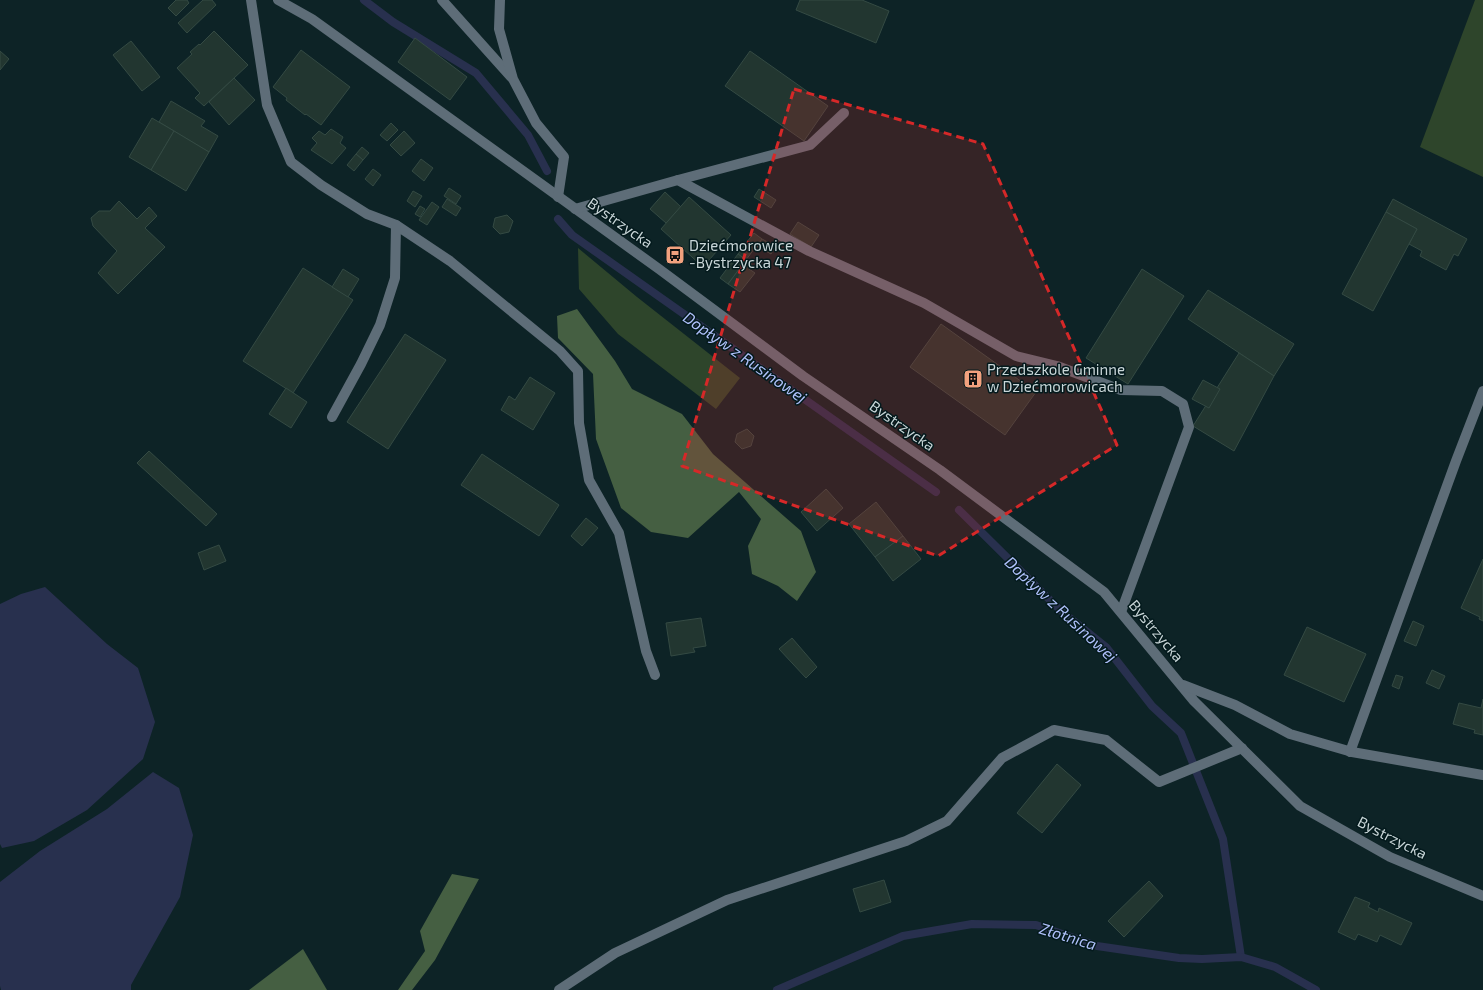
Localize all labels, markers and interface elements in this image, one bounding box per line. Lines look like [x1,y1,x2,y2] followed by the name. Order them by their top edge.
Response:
[585,193,657,251] street label: Bystrzycka
[689,236,793,271] place label: Dziećmorowice -Bystrzycka 47
[664,244,686,266] bus stop icon: Dziećmorowice -Bystrzycka 47
[679,307,811,407] water label: Dopływ z Rusinowej
[987,360,1125,395] place label: Przedszkole Gminne w Dziećmorowicach
[962,368,984,390] building icon: Przedszkole Gminne w Dziećmorowicach
[867,396,939,454] street label: Bystrzycka
[1001,552,1121,666] water label: Dopływ z Rusinowej
[1126,596,1188,665] street label: Bystrzycka
[1355,812,1430,862] street label: Bystrzycka
[1037,918,1099,953] water label: Złotnica

